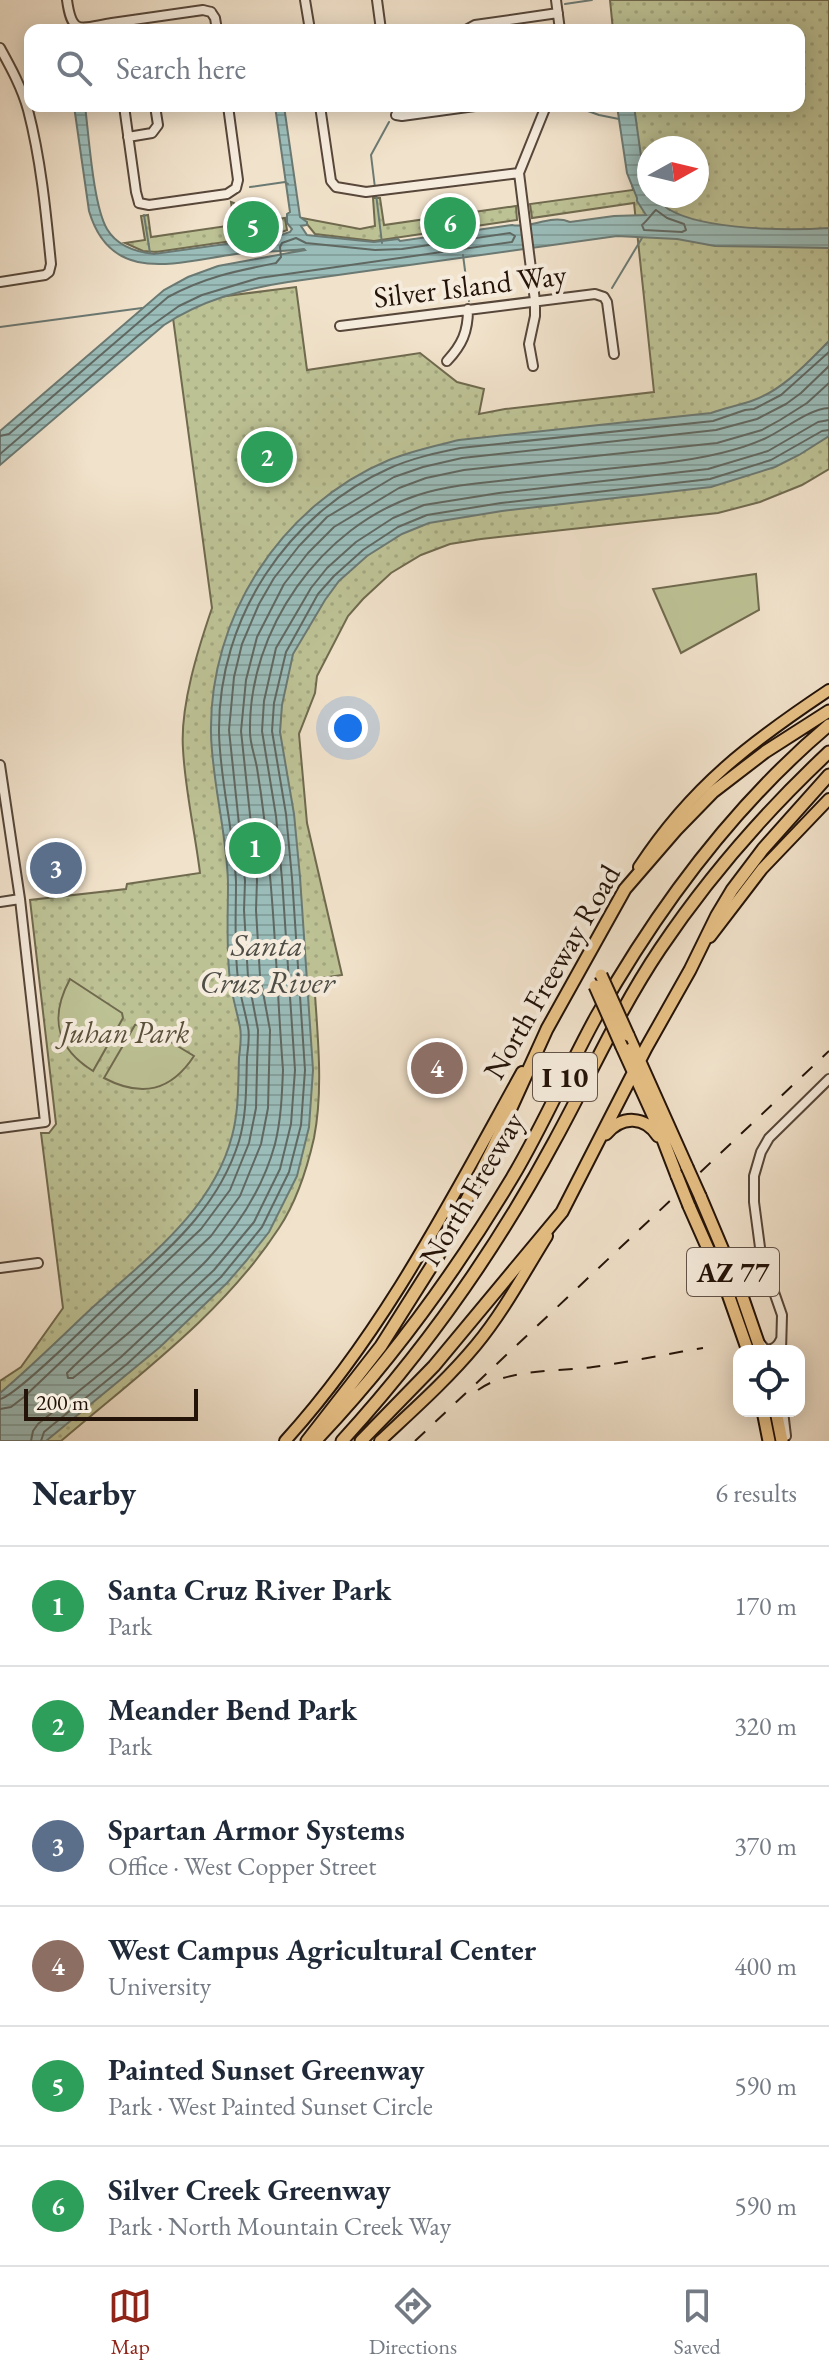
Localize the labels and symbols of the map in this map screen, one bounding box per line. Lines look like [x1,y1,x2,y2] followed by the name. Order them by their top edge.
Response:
[637,136,709,208] north arrow
[424,193,476,253] pin: 6
[227,197,279,257] pin: 5
[371,254,569,317] street label: Silver Island Way
[241,427,293,487] pin: 2
[328,708,368,748] your location
[229,818,281,878] pin: 1
[30,838,82,898] pin: 3
[474,857,629,1086] street label: North Freeway Road
[199,924,336,1003] water label: Santa Cruz River
[55,1013,190,1052] park label: Juhan Park
[411,1038,463,1098] pin: 4
[533,1053,597,1101] road number: I 10
[410,1104,533,1273] street label: North Freeway
[687,1248,779,1296] road number: AZ 77
[24,1385,198,1421] scale bar

